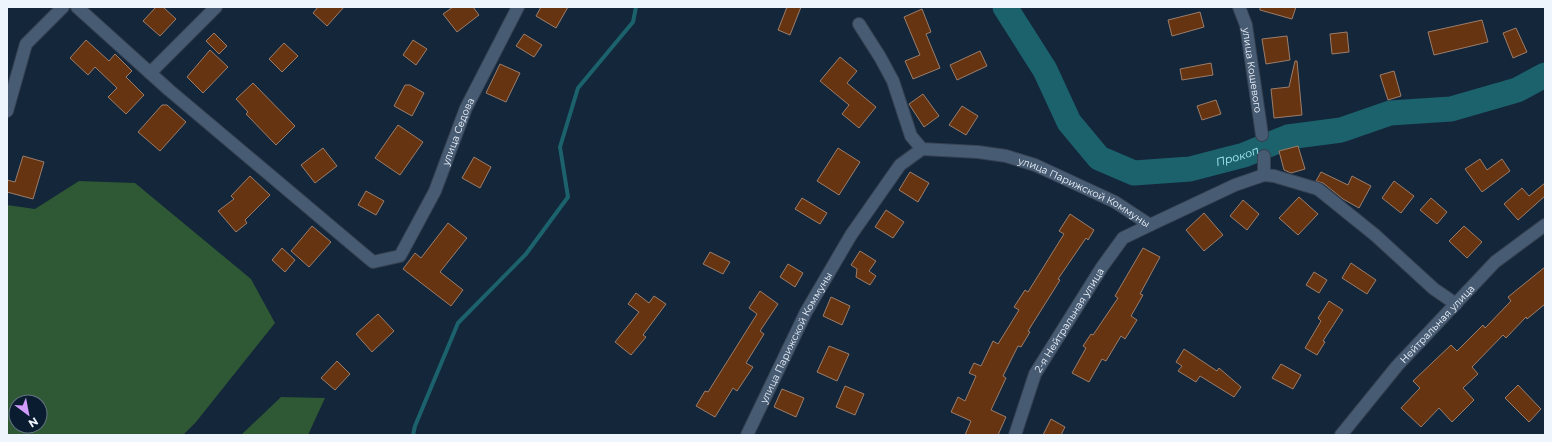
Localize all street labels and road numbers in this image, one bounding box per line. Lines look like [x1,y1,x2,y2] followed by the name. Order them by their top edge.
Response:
[1239,26,1265,114] street label: улица Кошевого
[439,95,477,168] street label: улица Седова
[1016,154,1152,230] street label: улица Парижской Коммуны
[1032,265,1107,375] street label: 2-я Нейтральная улица
[757,270,835,407] street label: улица Парижской Коммуны
[1397,282,1477,366] street label: Нейтральная улица

